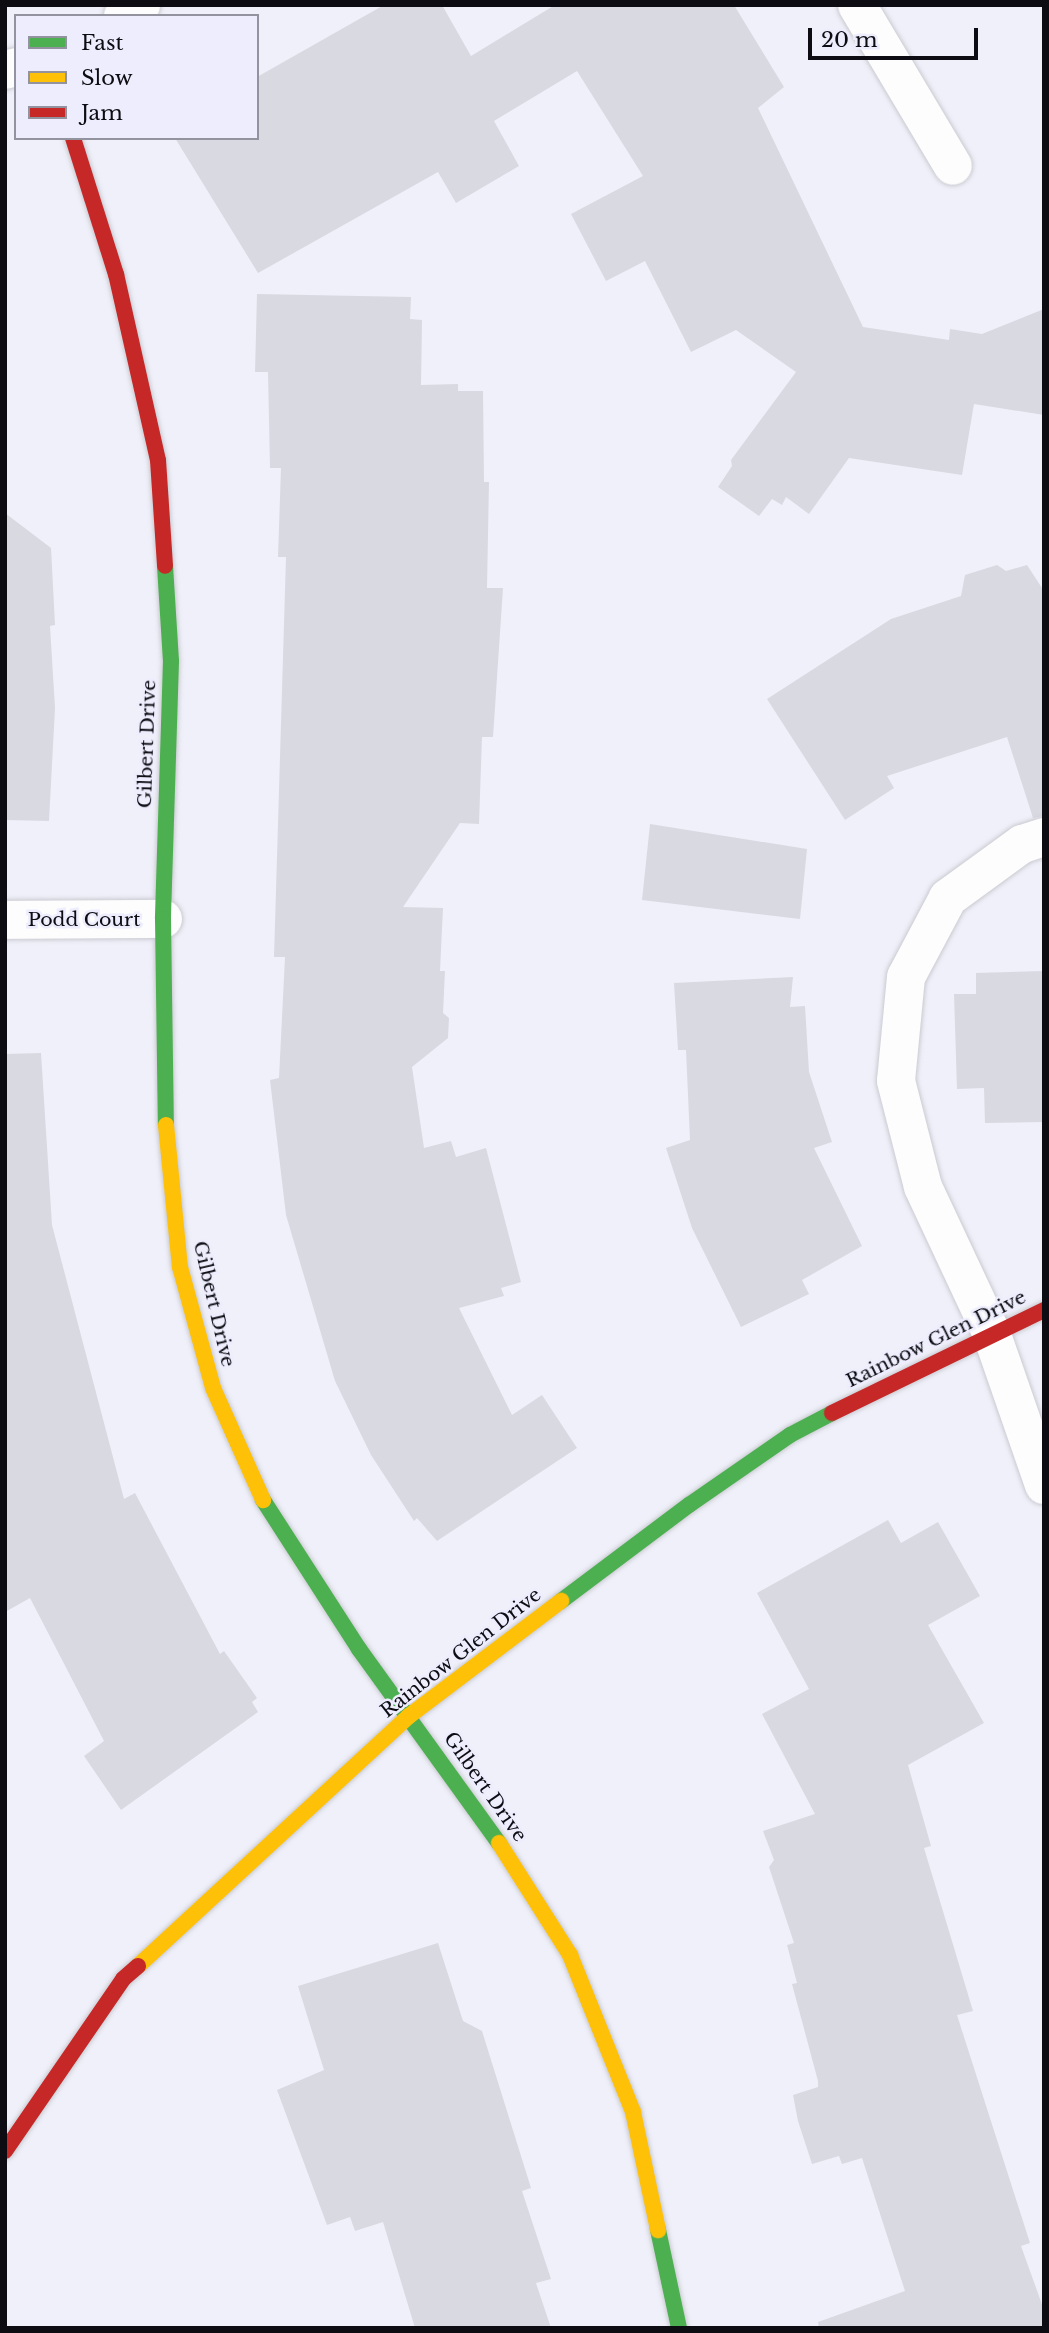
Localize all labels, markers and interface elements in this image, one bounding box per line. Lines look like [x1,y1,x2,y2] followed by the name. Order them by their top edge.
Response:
[14,14,259,140] legend
[811,14,981,58] scale bar
[821,27,878,53] text: 20 m
[81,30,123,56] text: Fast
[81,65,133,91] text: Slow
[81,100,123,126] text: Jam
[133,679,161,809] street label: Gilbert Drive
[28,909,140,931] street label: Podd Court
[188,1239,240,1369] street label: Gilbert Drive
[842,1285,1030,1393] street label: Rainbow Glen Drive
[376,1583,546,1723] street label: Rainbow Glen Drive
[439,1728,531,1846] street label: Gilbert Drive

